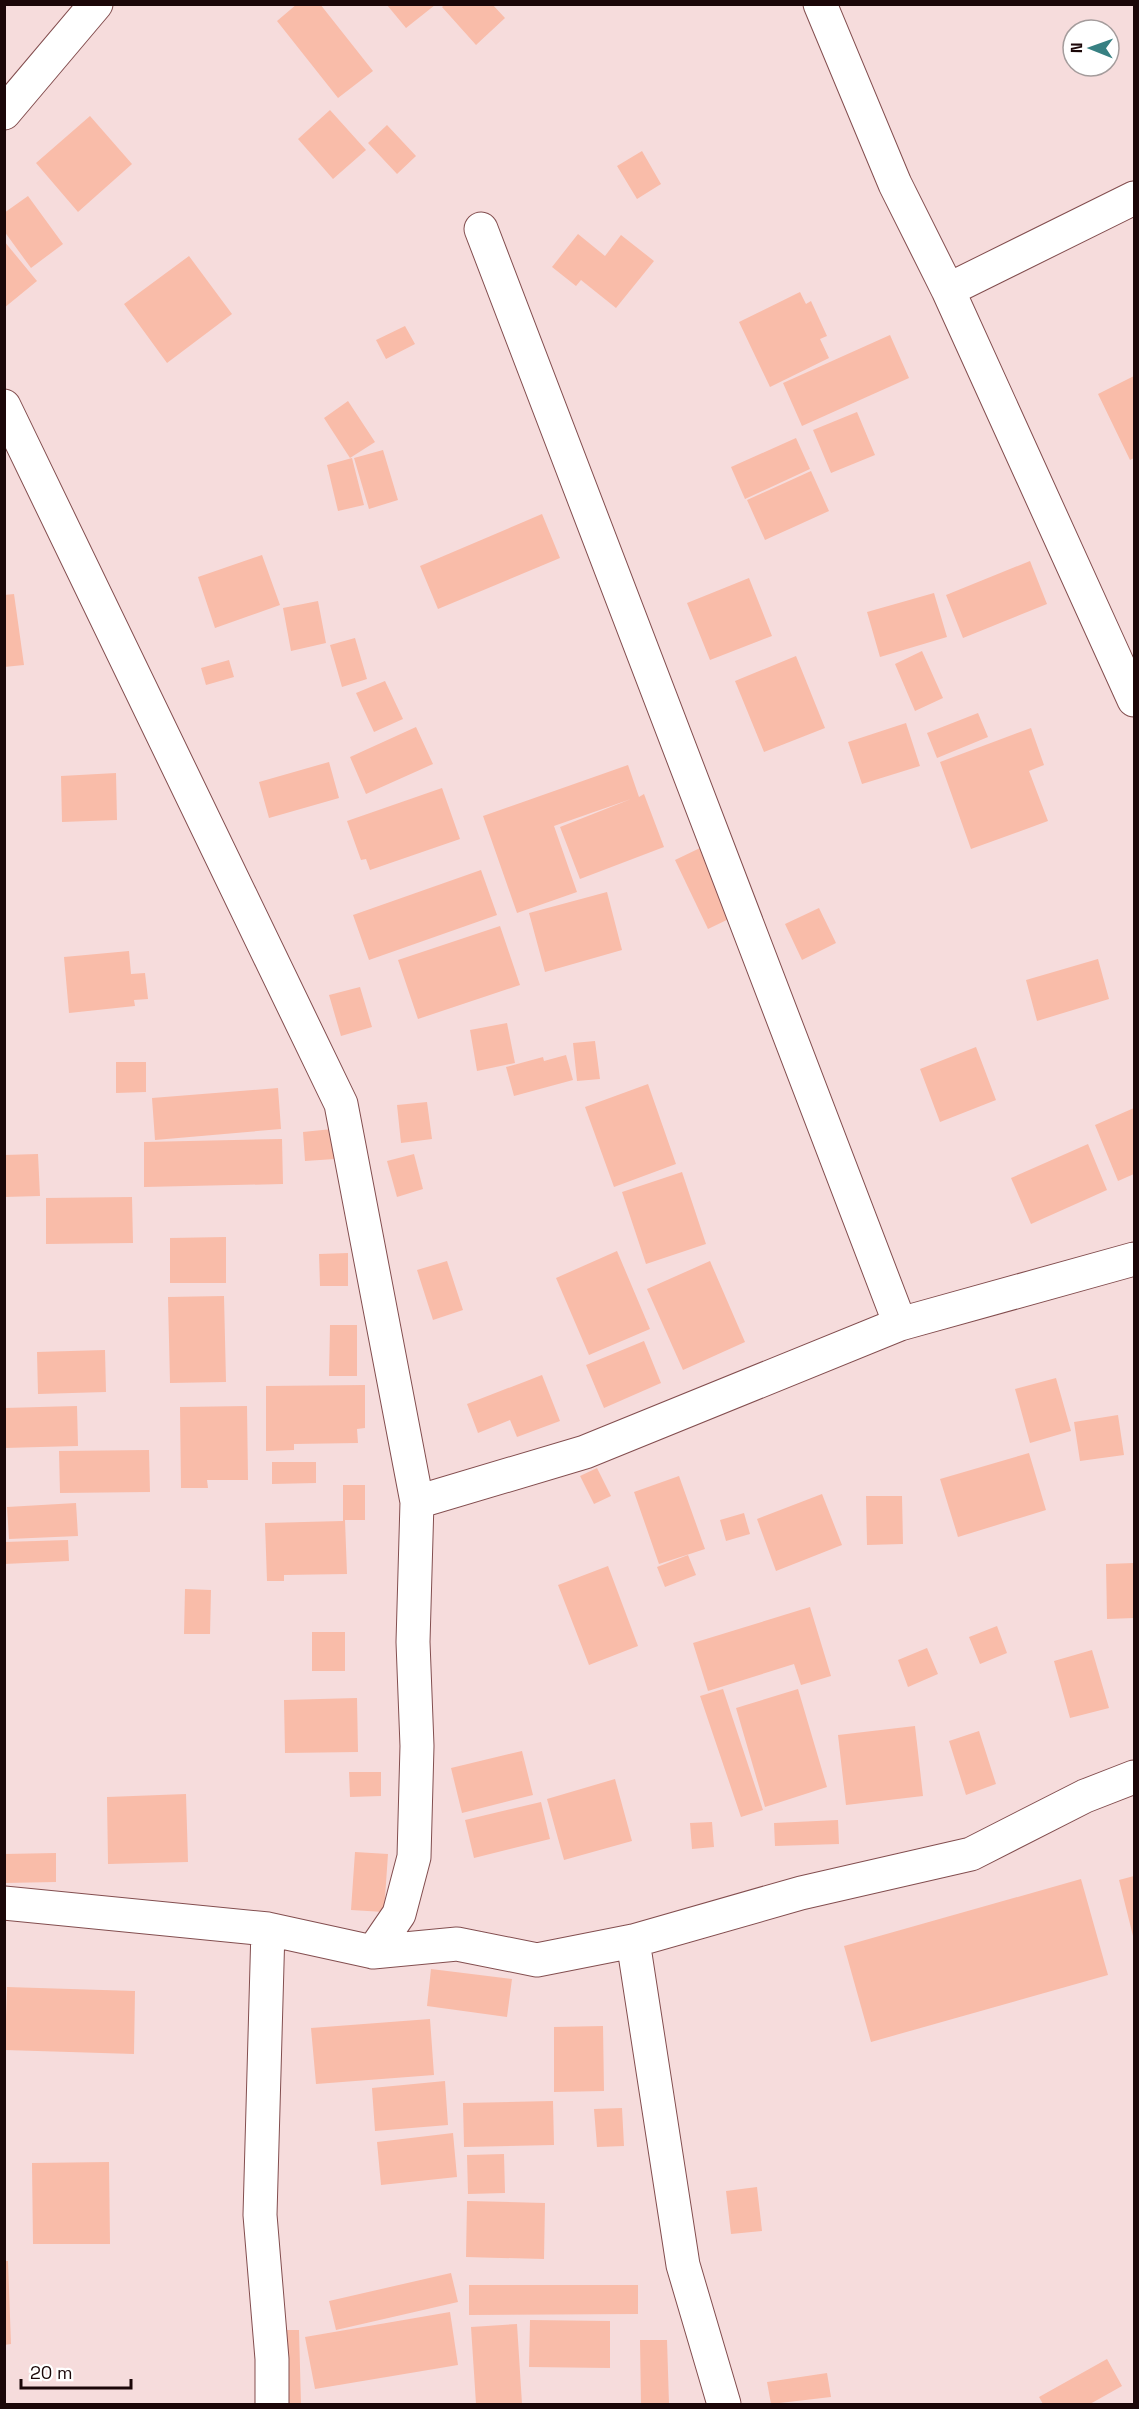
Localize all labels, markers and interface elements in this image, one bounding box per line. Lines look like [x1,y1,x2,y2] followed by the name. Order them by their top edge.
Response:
[1061,18,1121,78] north arrow
[1066,42,1087,53] text: N
[21,2352,130,2390] scale bar
[30,2361,73,2384] text: 20 m

